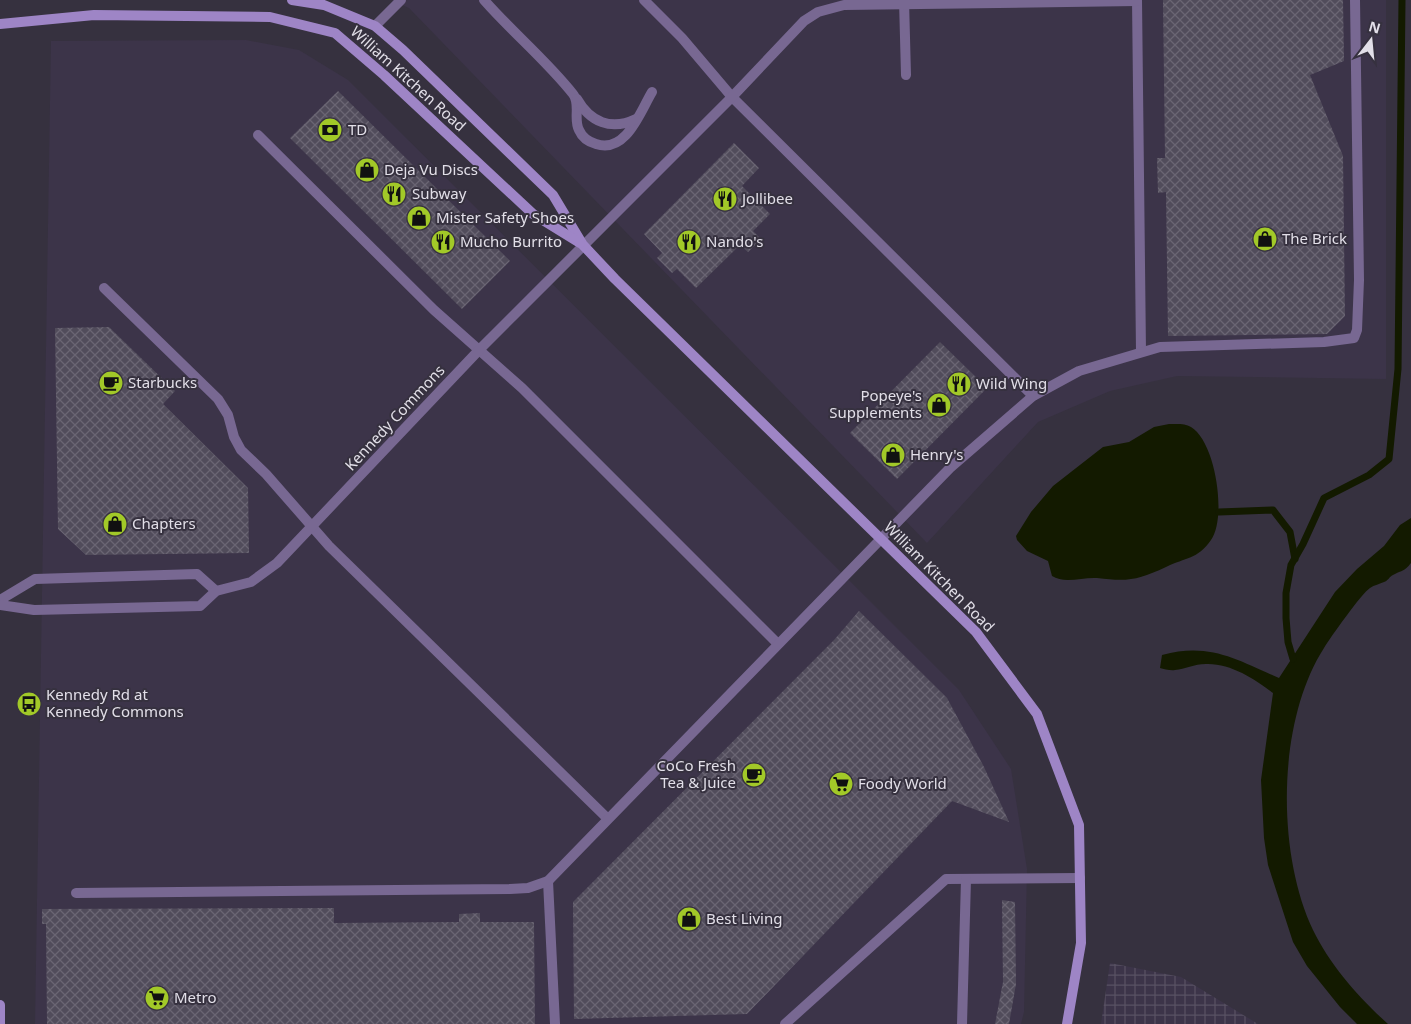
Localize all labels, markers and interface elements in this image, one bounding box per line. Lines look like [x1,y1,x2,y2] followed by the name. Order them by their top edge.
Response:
[1346,15,1396,65] north arrow
[1367,16,1383,38] text: N
[347,21,471,135] street label: William Kitchen Road
[317,117,343,143] bank icon: TD
[348,119,367,139] place label: TD
[354,157,380,183] shop icon: Deja Vu Discs
[384,159,478,179] place label: Deja Vu Discs
[381,181,407,207] restaurant icon: Subway
[412,183,467,203] place label: Subway
[712,186,738,212] restaurant icon: Jollibee
[740,188,793,208] place label: Jollibee
[406,205,432,231] shop icon: Mister Safety Shoes
[436,207,574,227] place label: Mister Safety Shoes
[1252,226,1278,252] shop icon: The Brick
[1282,228,1347,248] place label: The Brick
[430,229,456,255] restaurant icon: Mucho Burrito
[676,229,702,255] restaurant icon: Nando's
[460,231,562,251] place label: Mucho Burrito
[706,231,763,251] place label: Nando's
[340,360,449,474] street label: Kennedy Commons
[98,370,124,396] cafe icon: Starbucks
[946,371,972,397] restaurant icon: Wild Wing
[128,372,197,392] place label: Starbucks
[976,373,1047,393] place label: Wild Wing
[829,385,922,422] place label: Popeye's Supplements
[926,392,952,418] shop icon: Popeye's Supplements
[880,442,906,468] shop icon: Henry's
[910,444,963,464] place label: Henry's
[102,511,128,537] shop icon: Chapters
[132,513,196,533] place label: Chapters
[880,517,999,636] street label: William Kitchen Road
[46,684,184,721] place label: Kennedy Rd at Kennedy Commons
[16,691,42,717] bus stop icon: Kennedy Rd at Kennedy Commons
[656,755,736,792] place label: CoCo Fresh Tea & Juice
[741,762,767,788] cafe icon: CoCo Fresh Tea & Juice
[828,771,854,797] supermarket icon: Foody World
[858,773,947,793] place label: Foody World
[676,906,702,932] shop icon: Best Living
[706,908,782,928] place label: Best Living
[144,985,170,1011] supermarket icon: Metro
[174,987,216,1007] place label: Metro

